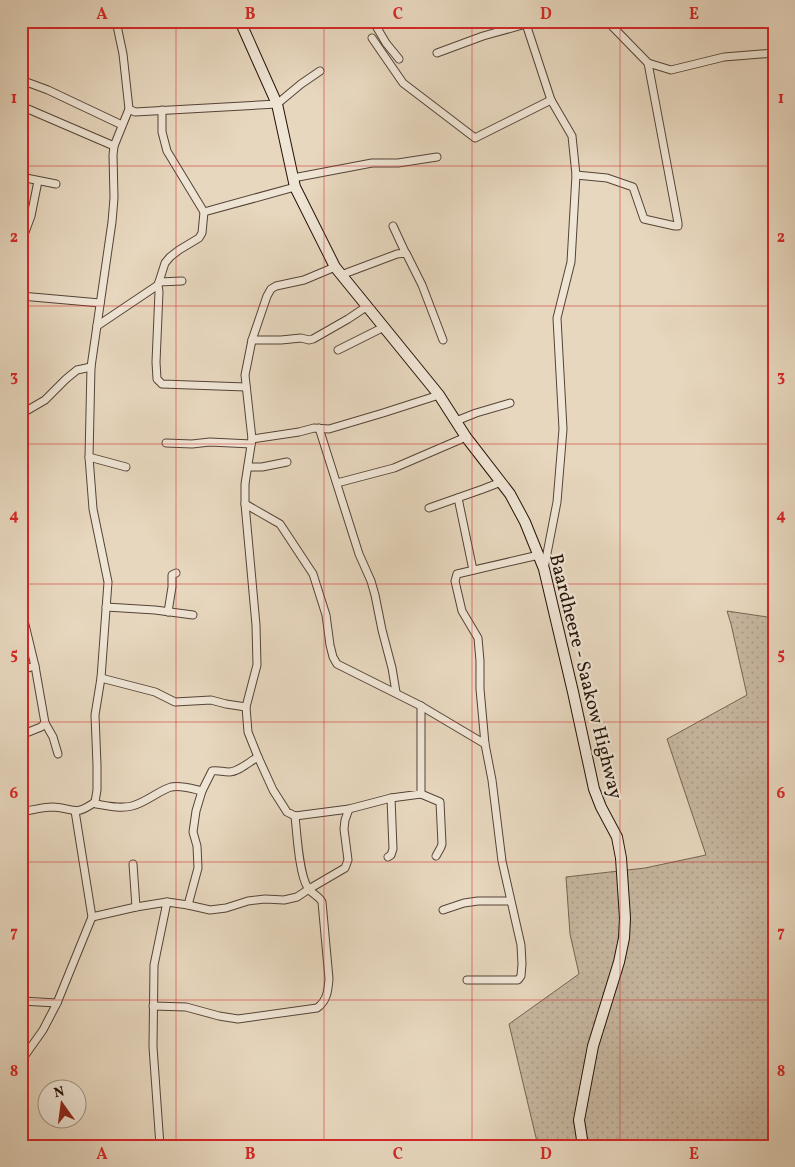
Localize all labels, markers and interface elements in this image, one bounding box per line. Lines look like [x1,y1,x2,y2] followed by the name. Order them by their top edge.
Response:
[96,4,108,26] text: A
[245,4,256,26] text: B
[393,4,403,26] text: C
[540,4,552,26] text: D
[689,4,699,26] text: E
[11,88,17,110] text: 1
[778,88,784,110] text: 1
[10,227,18,249] text: 2
[777,227,785,249] text: 2
[10,366,18,388] text: 3
[777,366,785,388] text: 3
[9,505,19,527] text: 4
[776,505,786,527] text: 4
[542,551,628,802] street label: Baardheere - Saakow Highway
[10,644,18,666] text: 5
[777,644,785,666] text: 5
[10,783,19,805] text: 6
[777,783,786,805] text: 6
[10,922,18,944] text: 7
[777,922,785,944] text: 7
[10,1061,18,1083] text: 8
[777,1061,785,1083] text: 8
[38,1080,88,1130] north arrow
[52,1082,66,1103] text: N
[96,1144,108,1166] text: A
[245,1144,256,1166] text: B
[393,1144,403,1166] text: C
[540,1144,552,1166] text: D
[689,1144,699,1166] text: E

